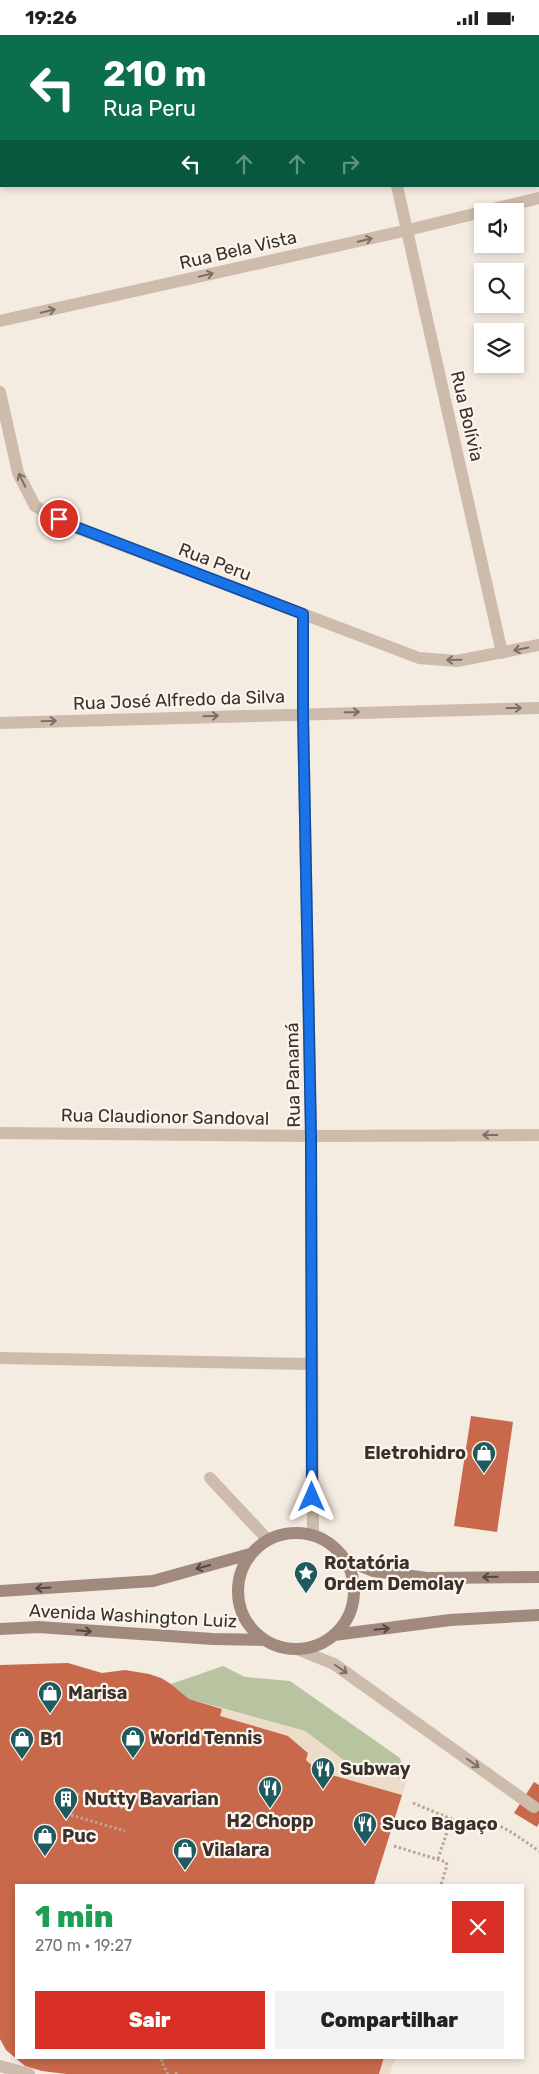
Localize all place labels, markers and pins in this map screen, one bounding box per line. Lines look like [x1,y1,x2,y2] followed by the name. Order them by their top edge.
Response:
[38,498,80,540] pin
[471,1440,497,1474] shop icon: Eletrohidro
[364,1442,466,1464] place label: Eletrohidro
[324,1552,465,1595] place label: Rotatória Ordem Demolay
[293,1560,319,1594] place icon: Rotatória Ordem Demolay
[37,1680,63,1714] shop icon: Marisa
[68,1682,127,1704] place label: Marisa
[120,1725,146,1759] shop icon: World Tennis
[9,1726,35,1760] shop icon: B1
[150,1727,262,1749] place label: World Tennis
[40,1728,62,1750] place label: B1
[310,1756,336,1790] restaurant icon: Subway
[340,1758,411,1780] place label: Subway
[257,1775,283,1809] restaurant icon: H2 Chopp
[53,1786,79,1820] building icon: Nutty Bavarian
[84,1788,219,1810] place label: Nutty Bavarian
[227,1810,314,1832] place label: H2 Chopp
[352,1811,378,1845] restaurant icon: Suco Bagaço
[382,1813,498,1835] place label: Suco Bagaço
[32,1823,58,1857] shop icon: Puc
[62,1825,97,1847] place label: Puc
[172,1837,198,1871] shop icon: Vilalara
[202,1839,270,1861] place label: Vilalara

